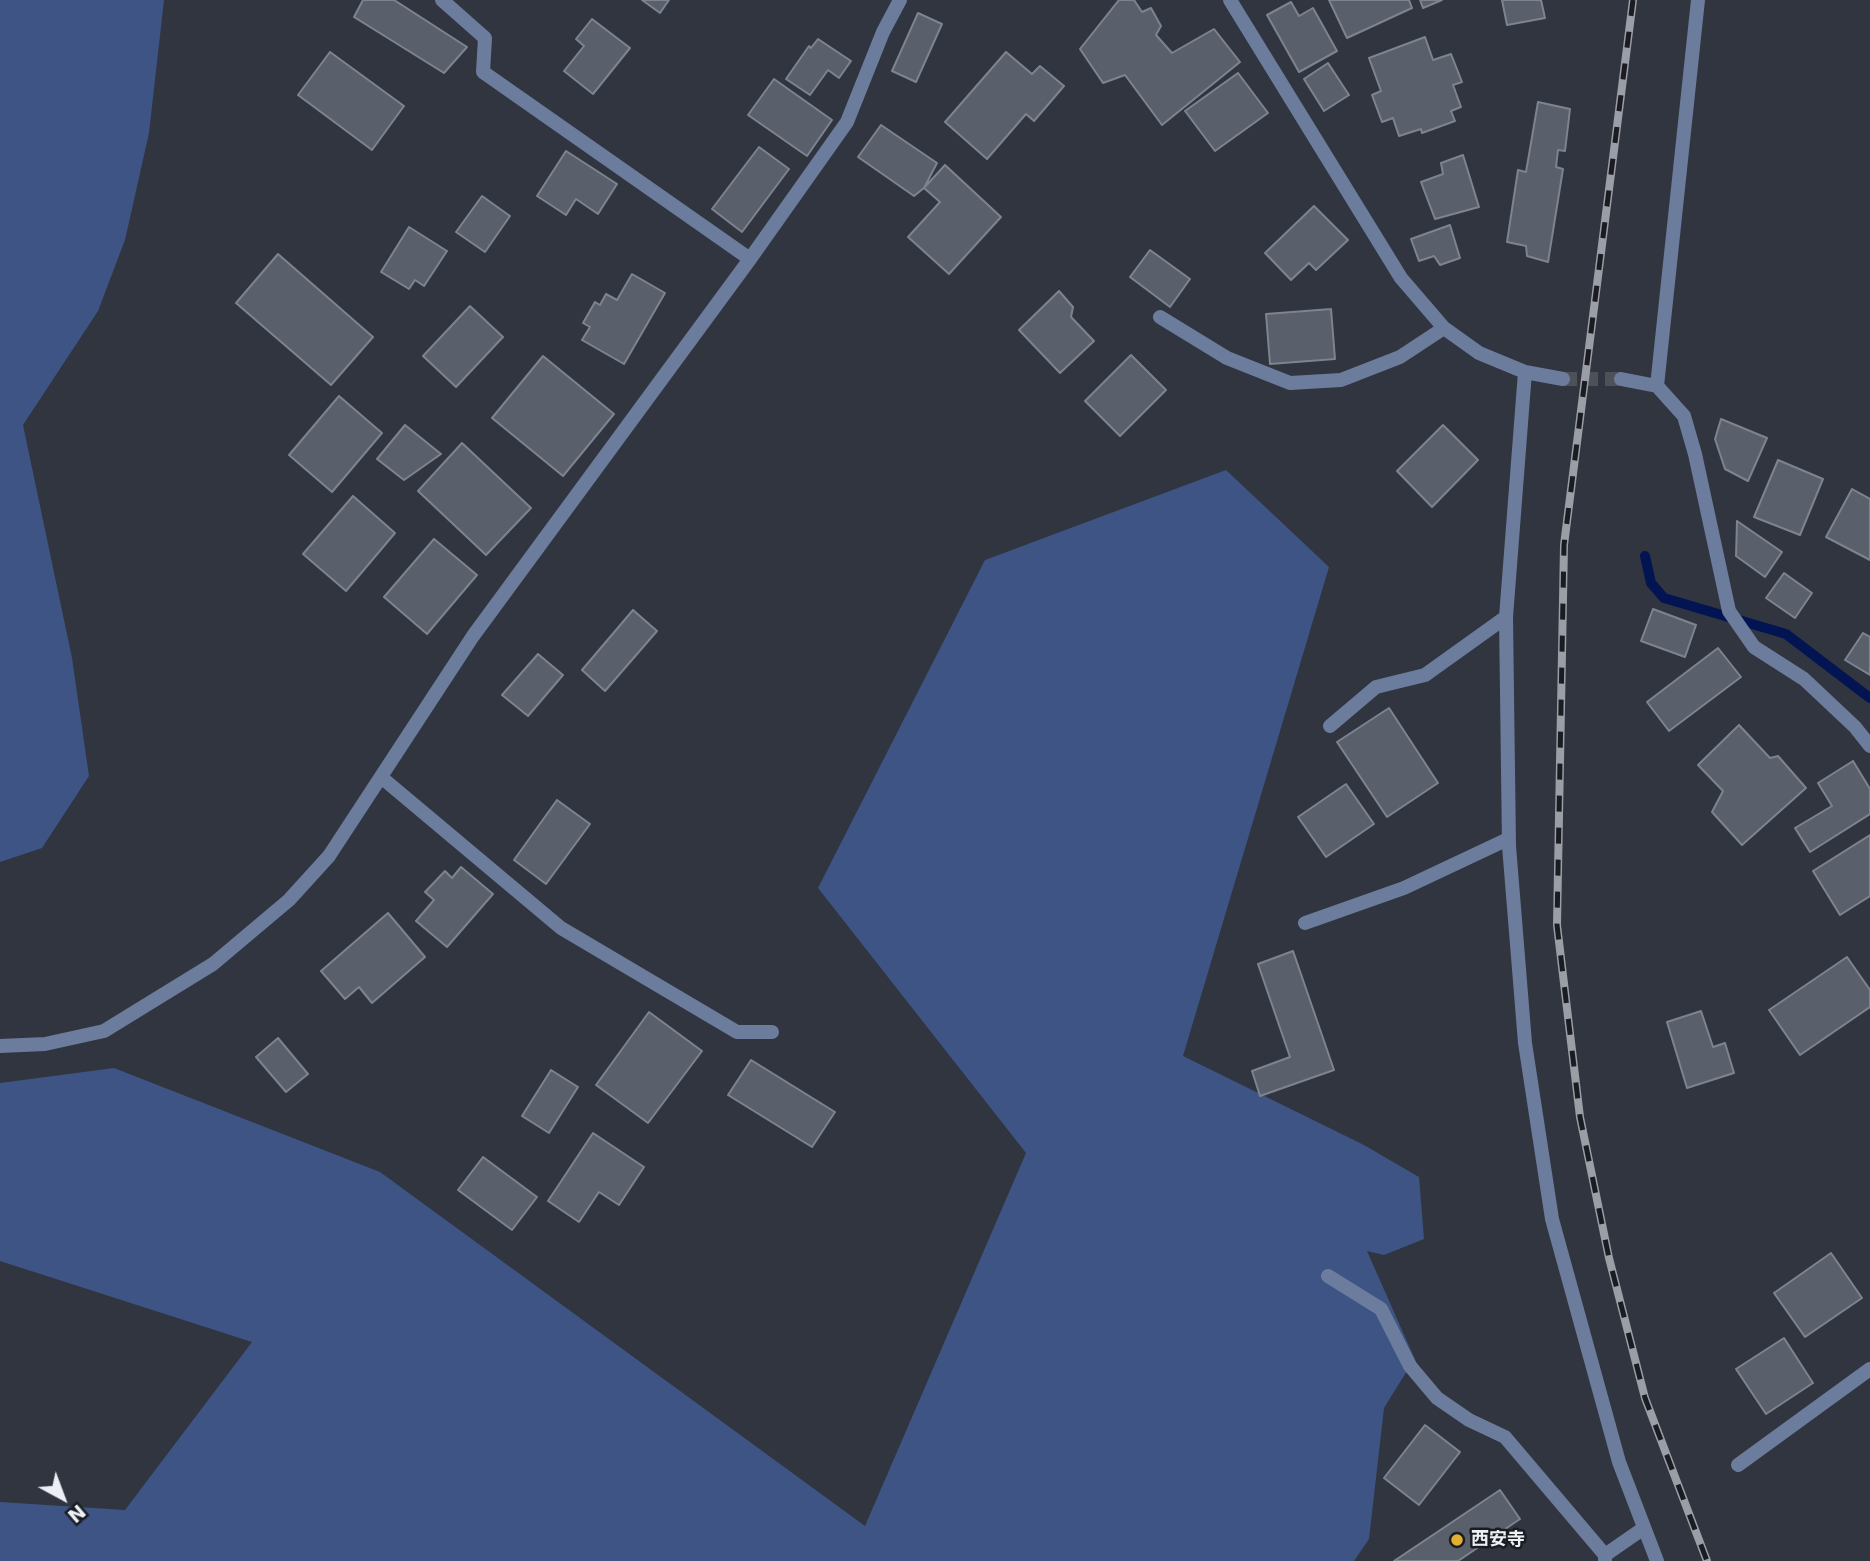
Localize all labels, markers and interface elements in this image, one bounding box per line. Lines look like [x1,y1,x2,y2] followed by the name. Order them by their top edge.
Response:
[28,1463,98,1533] north arrow
[64,1500,90,1527] text: N
[1471,1529,1525,1551] place label: 西安寺
[1449,1532,1465,1548] marker: 西安寺

